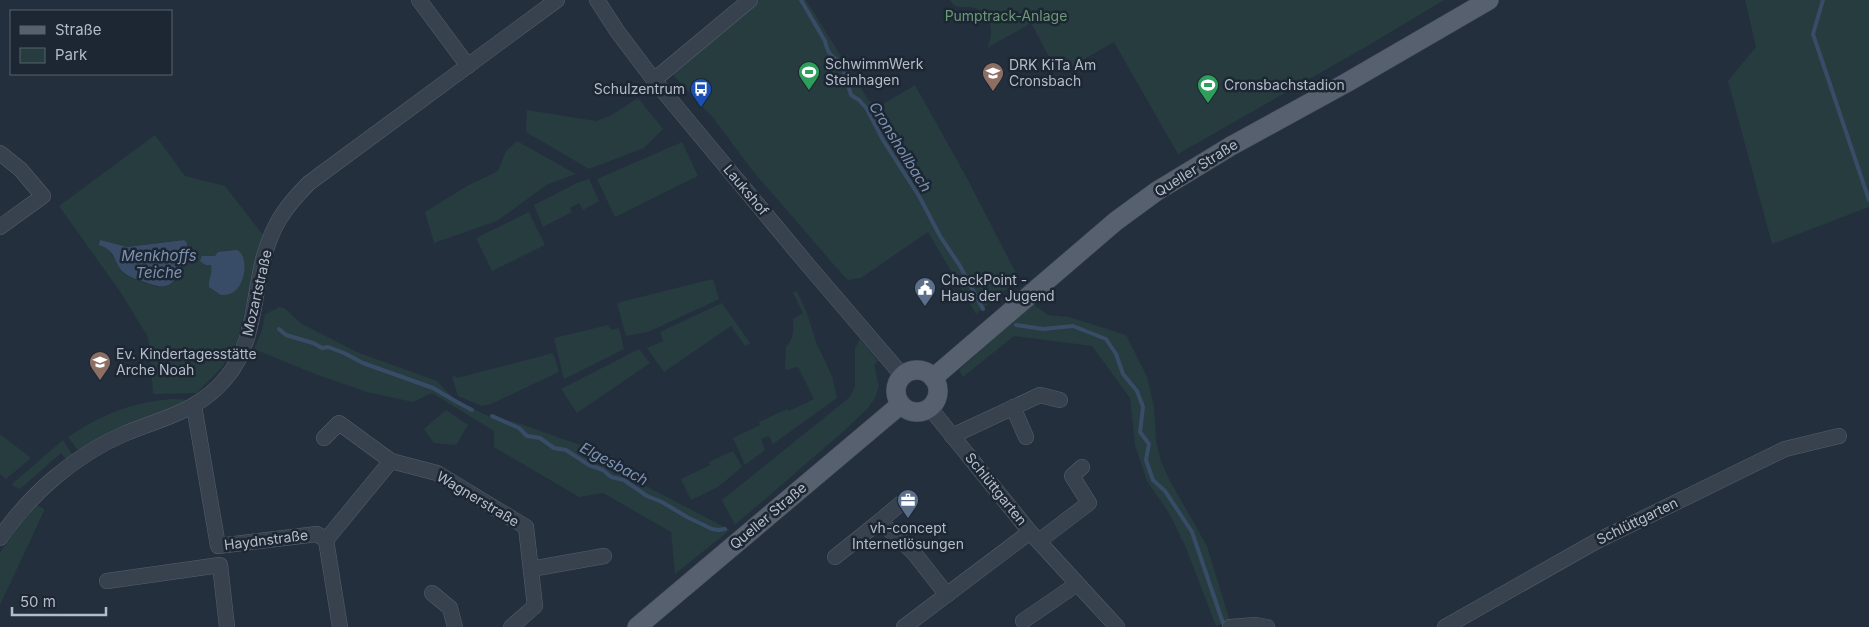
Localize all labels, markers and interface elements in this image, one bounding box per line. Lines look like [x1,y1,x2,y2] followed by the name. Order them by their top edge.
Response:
[945,7,1067,24] park label: Pumptrack-Anlage
[10,10,172,75] legend
[55,20,102,39] text: Straße
[55,45,88,64] text: Park
[825,55,924,88] place label: SchwimmWerk Steinhagen
[1009,56,1096,89] place label: DRK KiTa Am Cronsbach
[797,60,821,91] sports icon: SchwimmWerk Steinhagen
[981,61,1005,92] school or university icon: DRK KiTa Am Cronsbach
[1196,73,1220,104] sports icon: Cronsbachstadion
[1224,76,1345,93] place label: Cronsbachstadion
[689,77,713,108] bus stop icon: Schulzentrum
[594,80,685,97] place label: Schulzentrum
[865,98,936,196] water label: Cronshollbach
[1151,135,1240,200] street label: Queller Straße
[720,161,772,219] street label: Laukshof
[121,246,197,282] water label: Menkhoffs Teiche
[238,248,275,338] street label: Mozartstraße
[941,271,1055,304] place label: CheckPoint - Haus der Jugend
[913,276,937,307] public building icon: CheckPoint - Haus der Jugend
[116,345,257,378] place label: Ev. Kindertagesstätte Arche Noah
[88,350,112,381] school or university icon: Ev. Kindertagesstätte Arche Noah
[577,438,652,489] water label: Elgesbach
[962,449,1031,528] street label: Schlüttgarten
[434,467,523,530] street label: Wagnerstraße
[726,479,809,553] street label: Queller Straße
[896,488,920,519] office icon: vh-concept Internetlösungen
[1593,494,1680,548] street label: Schlüttgarten
[852,519,964,552] place label: vh-concept Internetlösungen
[223,526,309,553] street label: Haydnstraße
[12,584,106,616] scale bar
[20,592,56,611] text: 50 m

